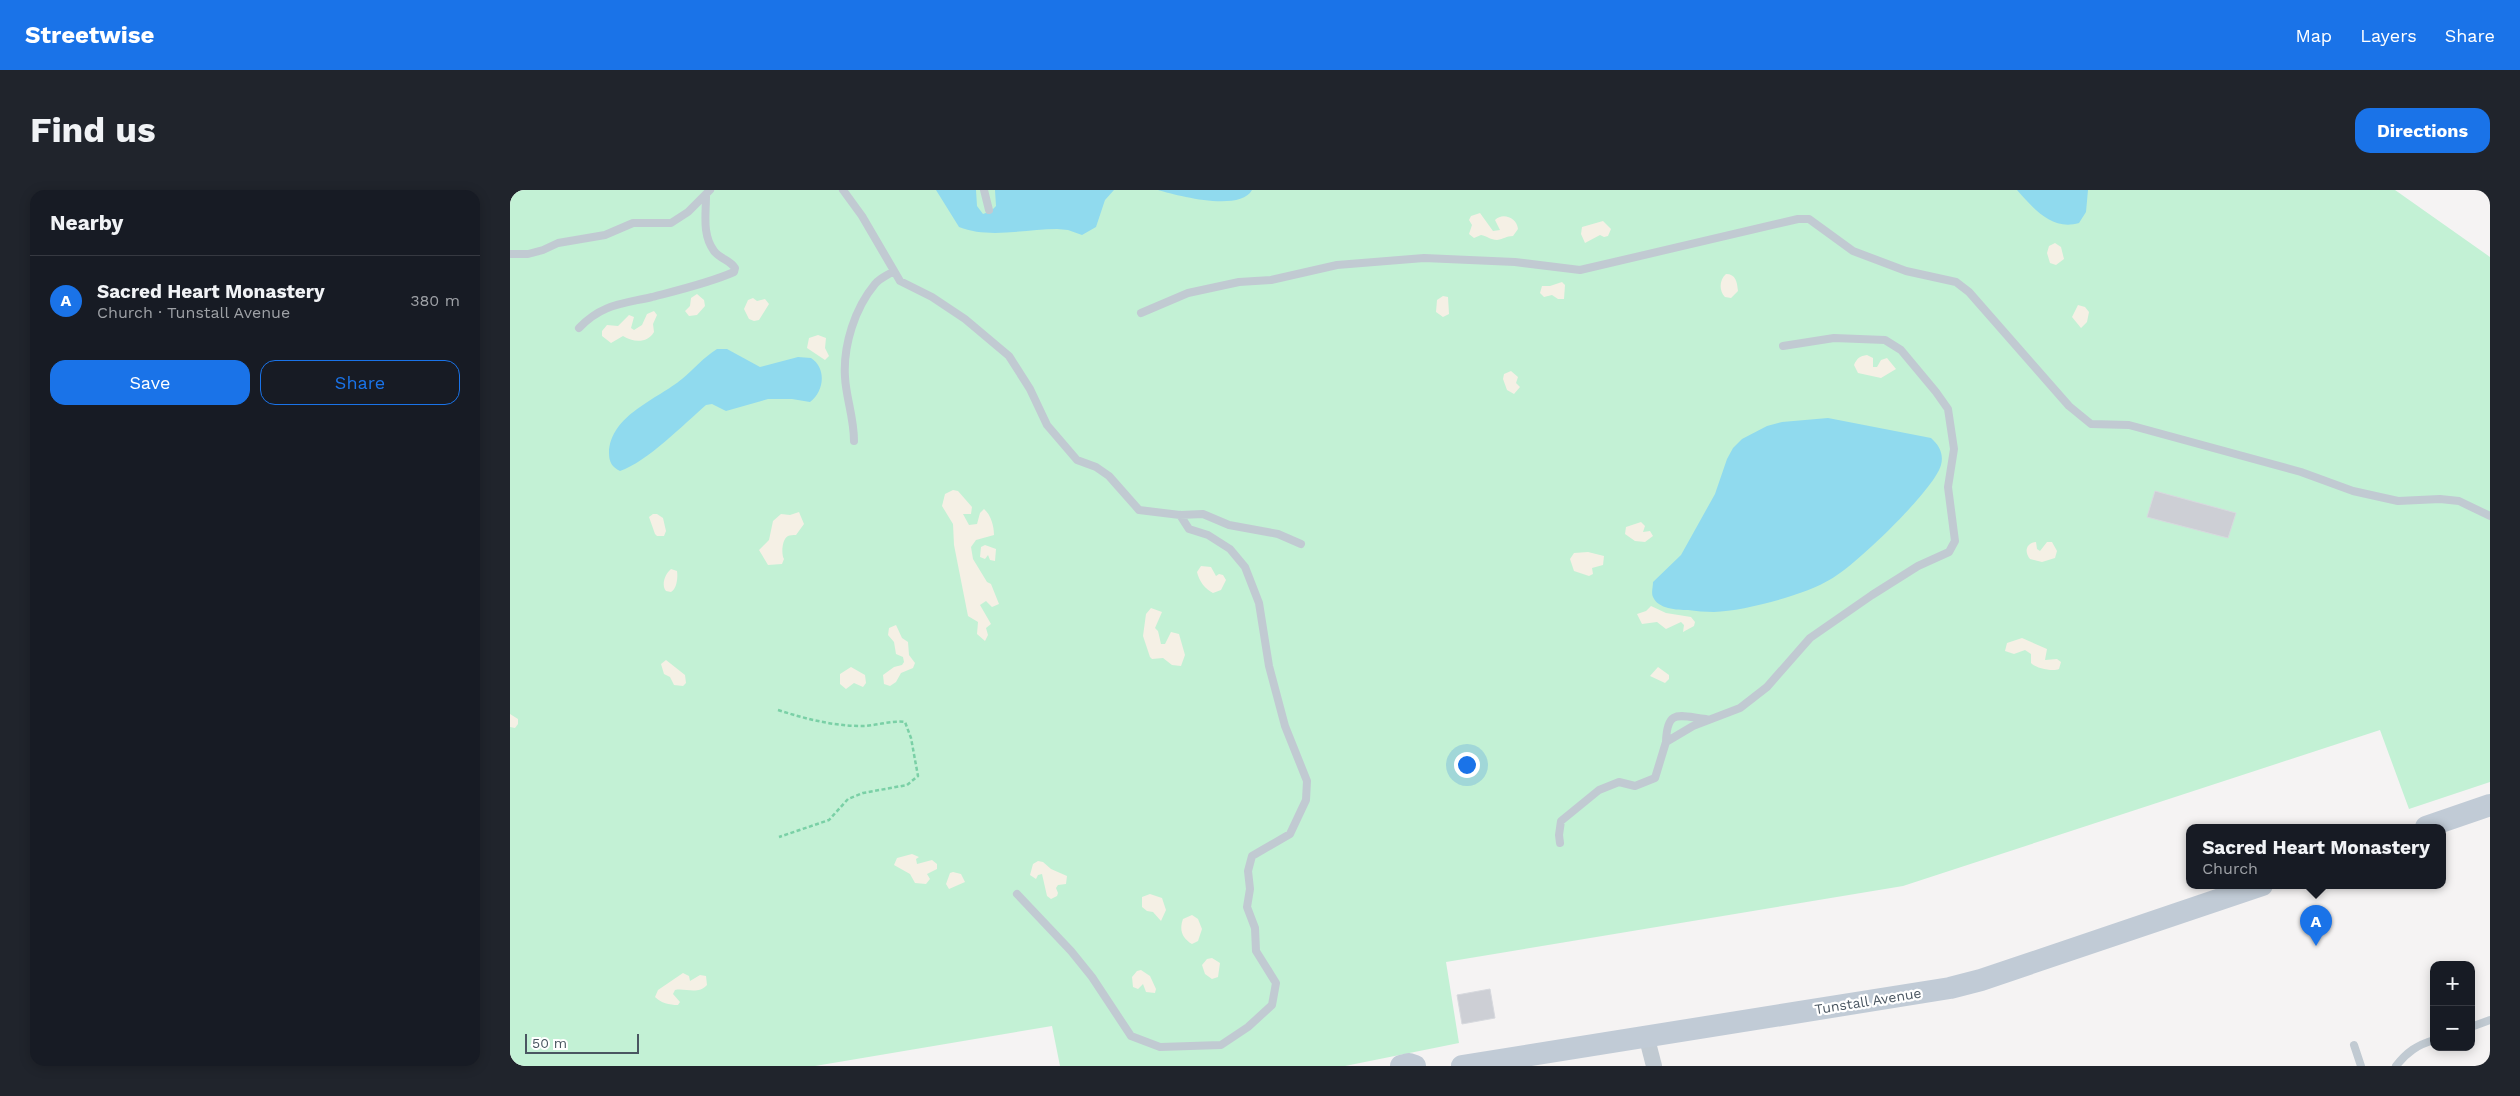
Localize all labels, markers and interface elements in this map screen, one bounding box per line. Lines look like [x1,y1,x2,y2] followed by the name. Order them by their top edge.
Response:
[25,21,154,49] text: Streetwise
[2295,25,2332,46] text: Map
[2360,25,2417,46] text: Layers
[2445,25,2495,46] text: Share
[2355,108,2490,153] button: Directions
[30,109,156,151] text: Find us
[50,210,123,235] text: Nearby
[97,280,325,303] text: Sacred Heart Monastery
[61,291,71,310] text: A
[410,291,460,310] text: 380 m
[97,303,290,322] text: Church · Tunstall Avenue
[50,360,250,405] button: Save
[260,360,460,405] button: Share
[1454,752,1480,778] your location
[2186,824,2446,889] popup
[2202,836,2430,859] text: Sacred Heart Monastery
[2202,859,2258,878] text: Church
[2300,905,2332,946] pin: A
[2430,961,2475,1051] map controls
[2430,961,2475,1006] button: +
[1813,985,1923,1017] street label: Tunstall Avenue
[2430,1006,2475,1051] button: −
[525,1031,639,1054] scale bar
[532,1035,567,1051] text: 50 m

